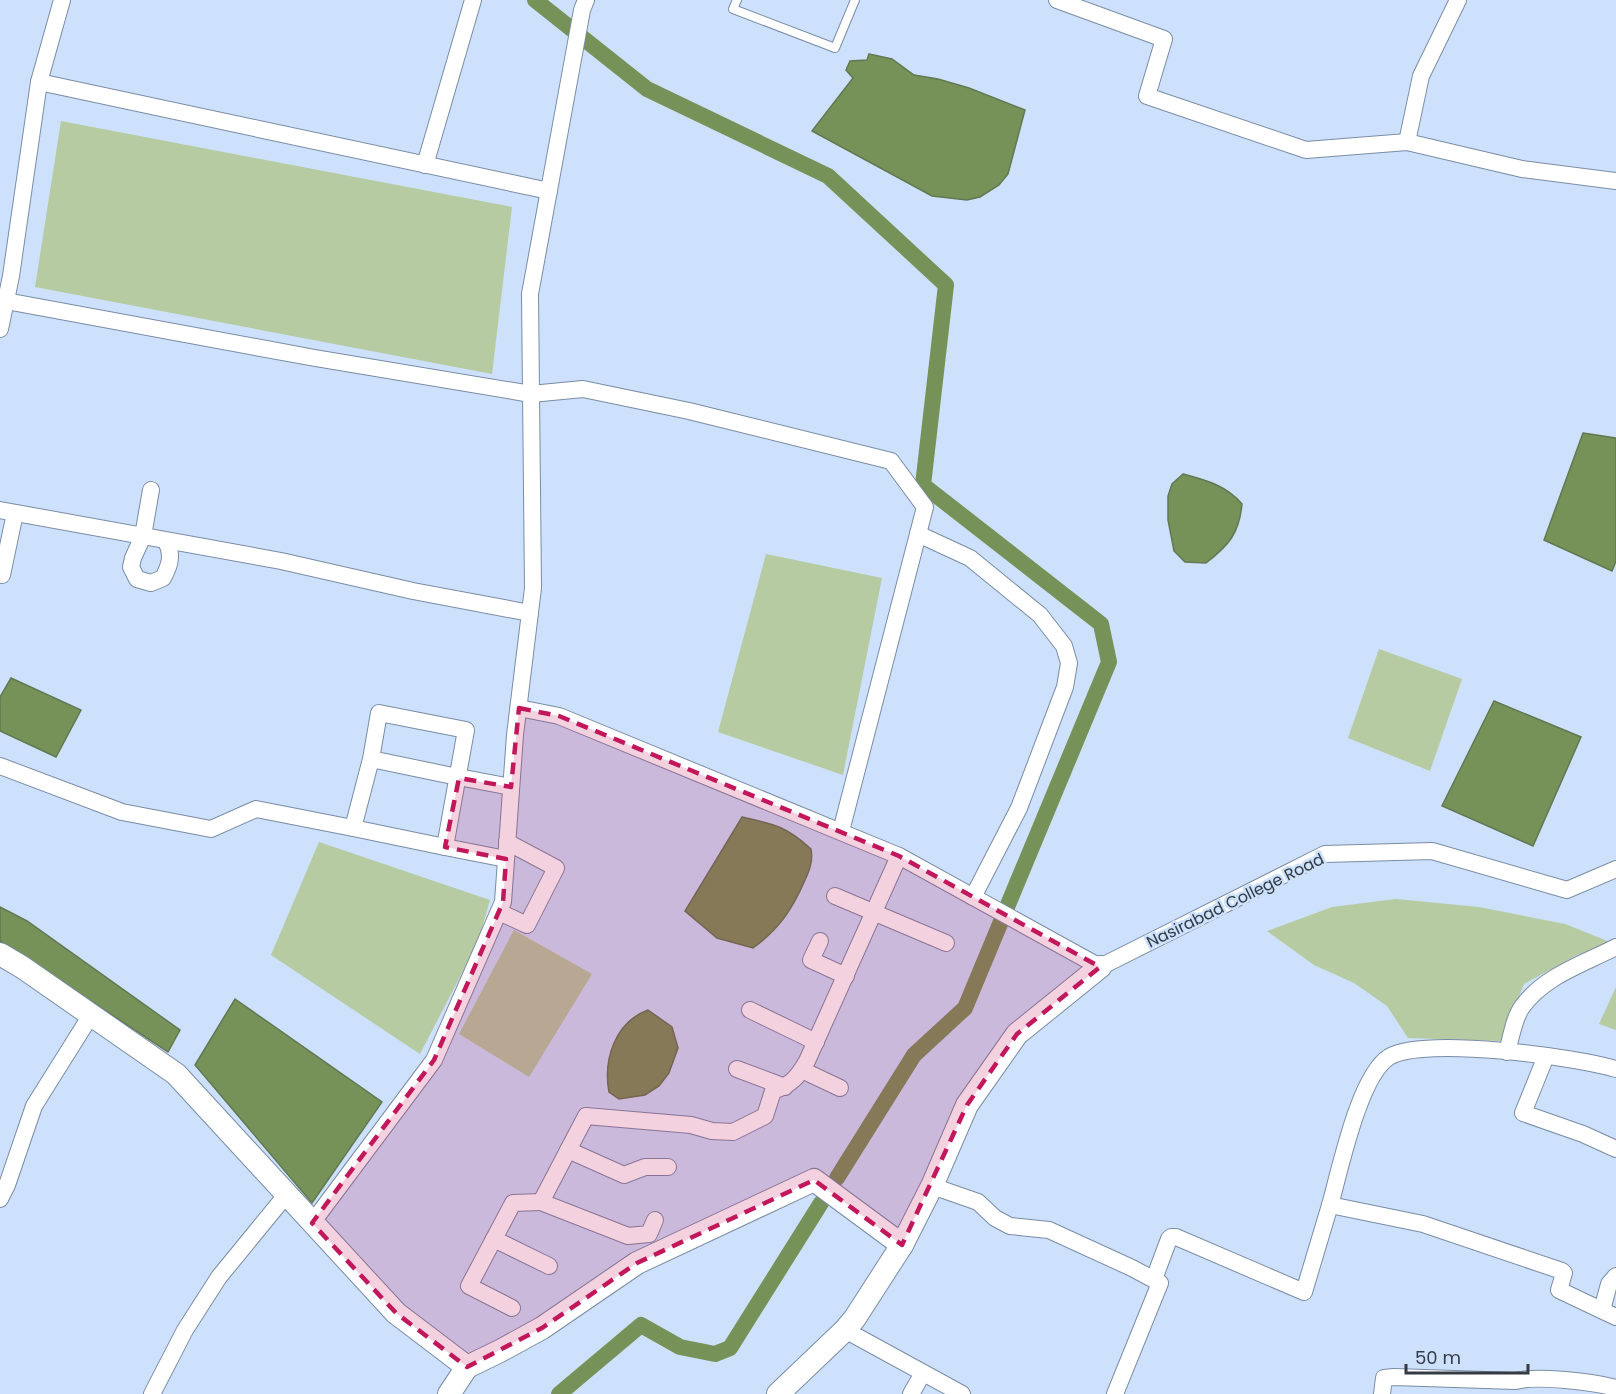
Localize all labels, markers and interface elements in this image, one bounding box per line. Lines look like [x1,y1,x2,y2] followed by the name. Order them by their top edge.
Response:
[1143,847,1328,953] street label: Nasirabad College Road
[1406,1337,1528,1375] scale bar
[1415,1345,1461,1370] text: 50 m

